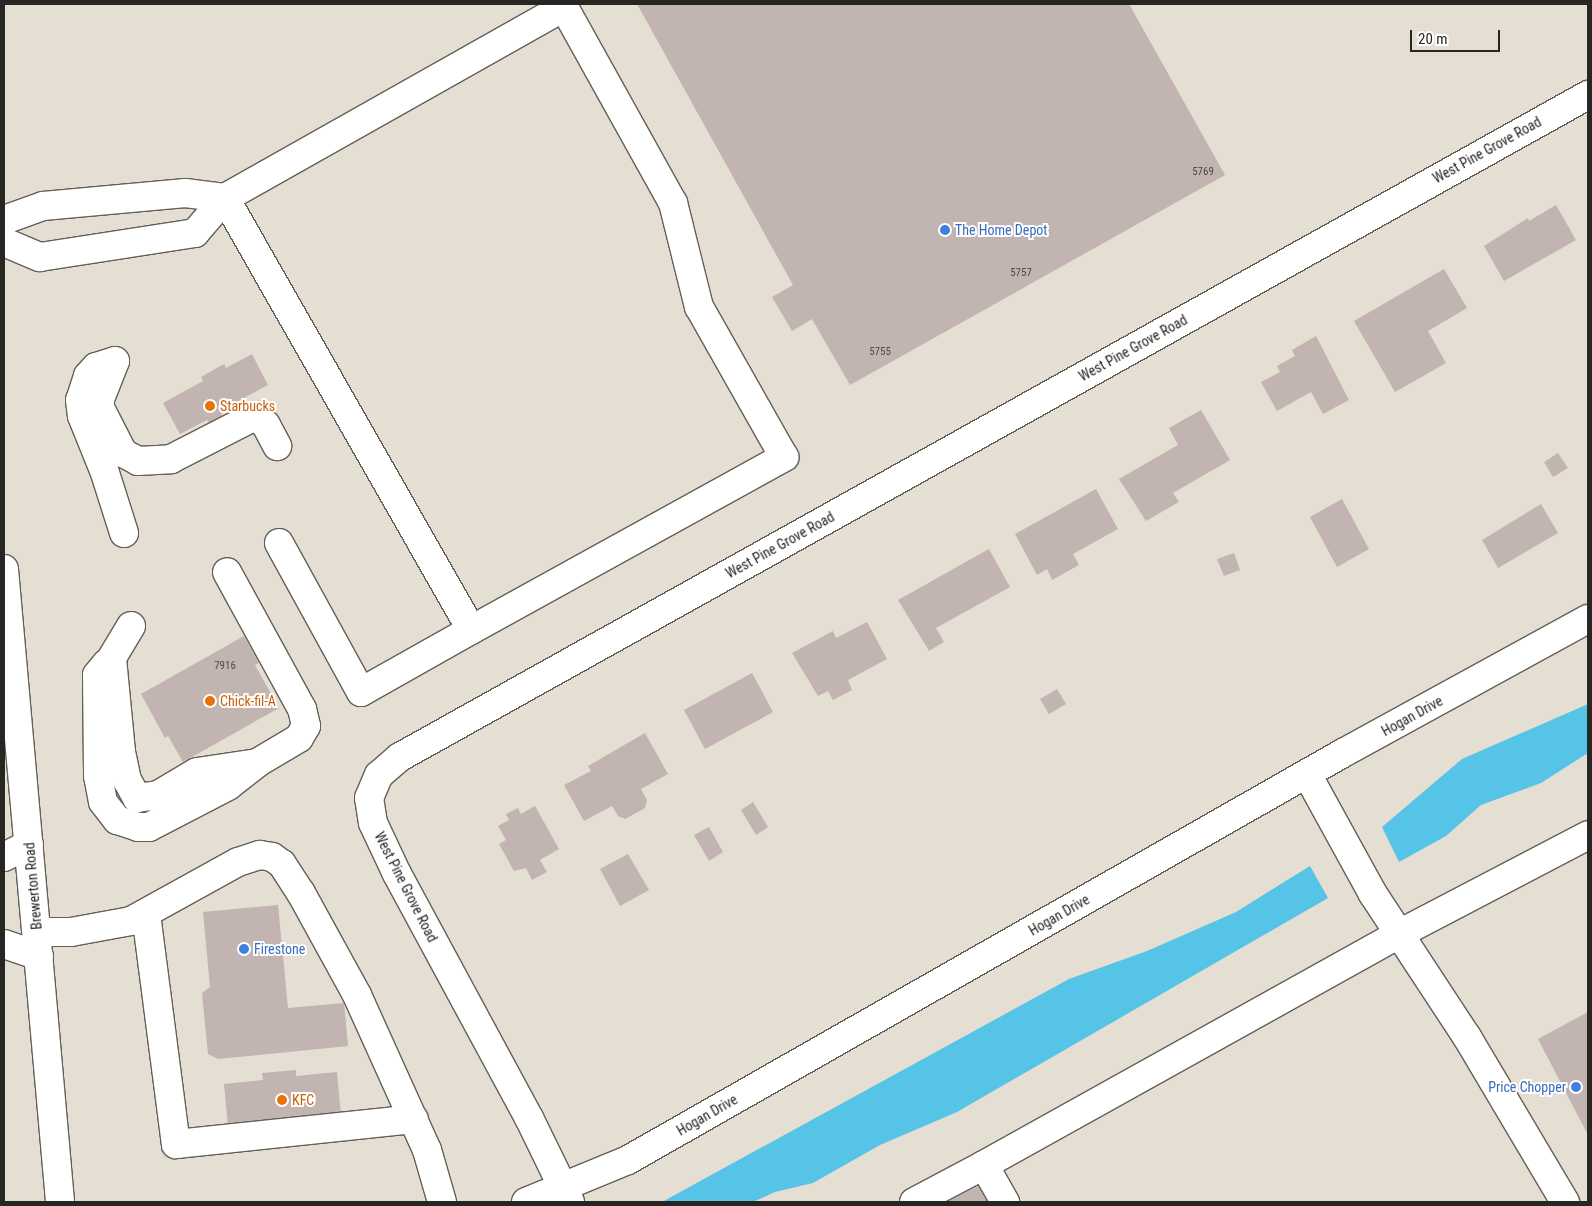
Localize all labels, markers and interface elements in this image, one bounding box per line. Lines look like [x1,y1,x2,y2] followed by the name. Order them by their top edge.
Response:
[1412,20,1502,52] scale bar
[1418,30,1448,48] text: 20 m
[1430,113,1544,187] street label: West Pine Grove Road
[1192,165,1214,179] house number: 5769
[955,222,1047,238] place label: The Home Depot
[939,224,951,236] marker: The Home Depot
[1010,266,1032,280] house number: 5757
[1076,311,1190,385] street label: West Pine Grove Road
[869,345,891,359] house number: 5755
[220,398,275,414] place label: Starbucks
[204,400,216,412] marker: Starbucks
[723,508,837,582] street label: West Pine Grove Road
[214,659,236,673] house number: 7916
[1379,692,1445,740] street label: Hogan Drive
[220,693,276,709] place label: Chick-fil-A
[204,695,216,707] marker: Chick-fil-A
[371,829,441,945] street label: West Pine Grove Road
[21,842,45,930] street label: Brewerton Road
[1026,891,1092,939] street label: Hogan Drive
[254,941,305,957] place label: Firestone
[238,943,250,955] marker: Firestone
[1488,1079,1566,1095] place label: Price Chopper
[1570,1081,1582,1093] marker: Price Chopper
[674,1091,740,1139] street label: Hogan Drive
[292,1092,314,1108] place label: KFC
[276,1094,288,1106] marker: KFC

